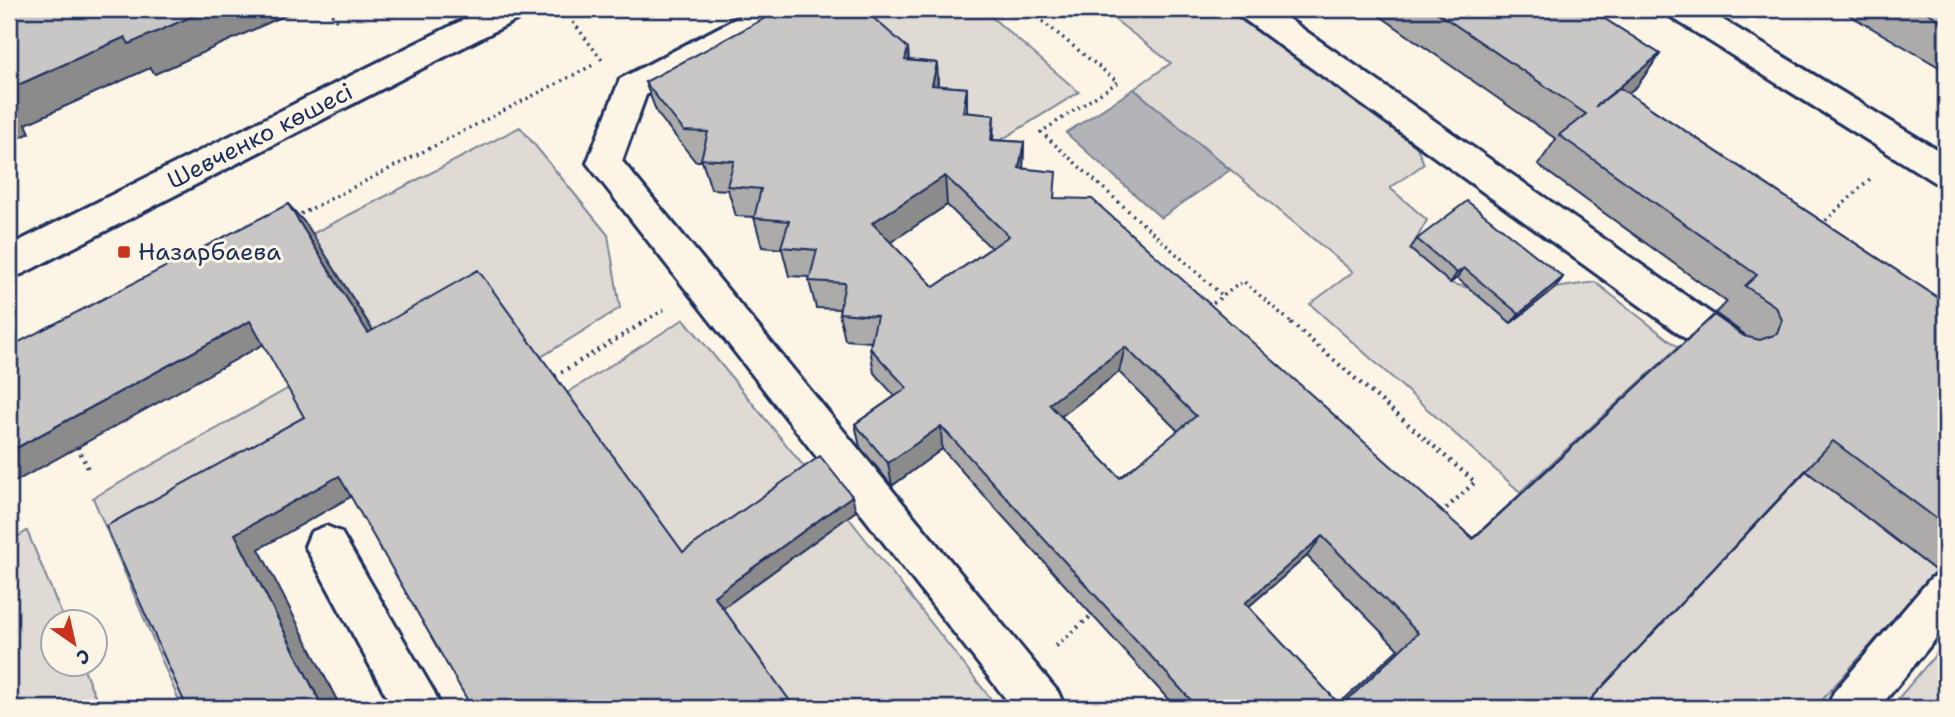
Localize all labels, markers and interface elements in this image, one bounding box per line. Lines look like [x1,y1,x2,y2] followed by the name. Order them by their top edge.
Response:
[162,75,358,197] street label: Шевченко көшесі
[138,236,281,268] place label: Назарбаева
[116,244,132,260] marker: Назарбаева
[38,608,108,678] north arrow
[71,643,95,670] text: С

